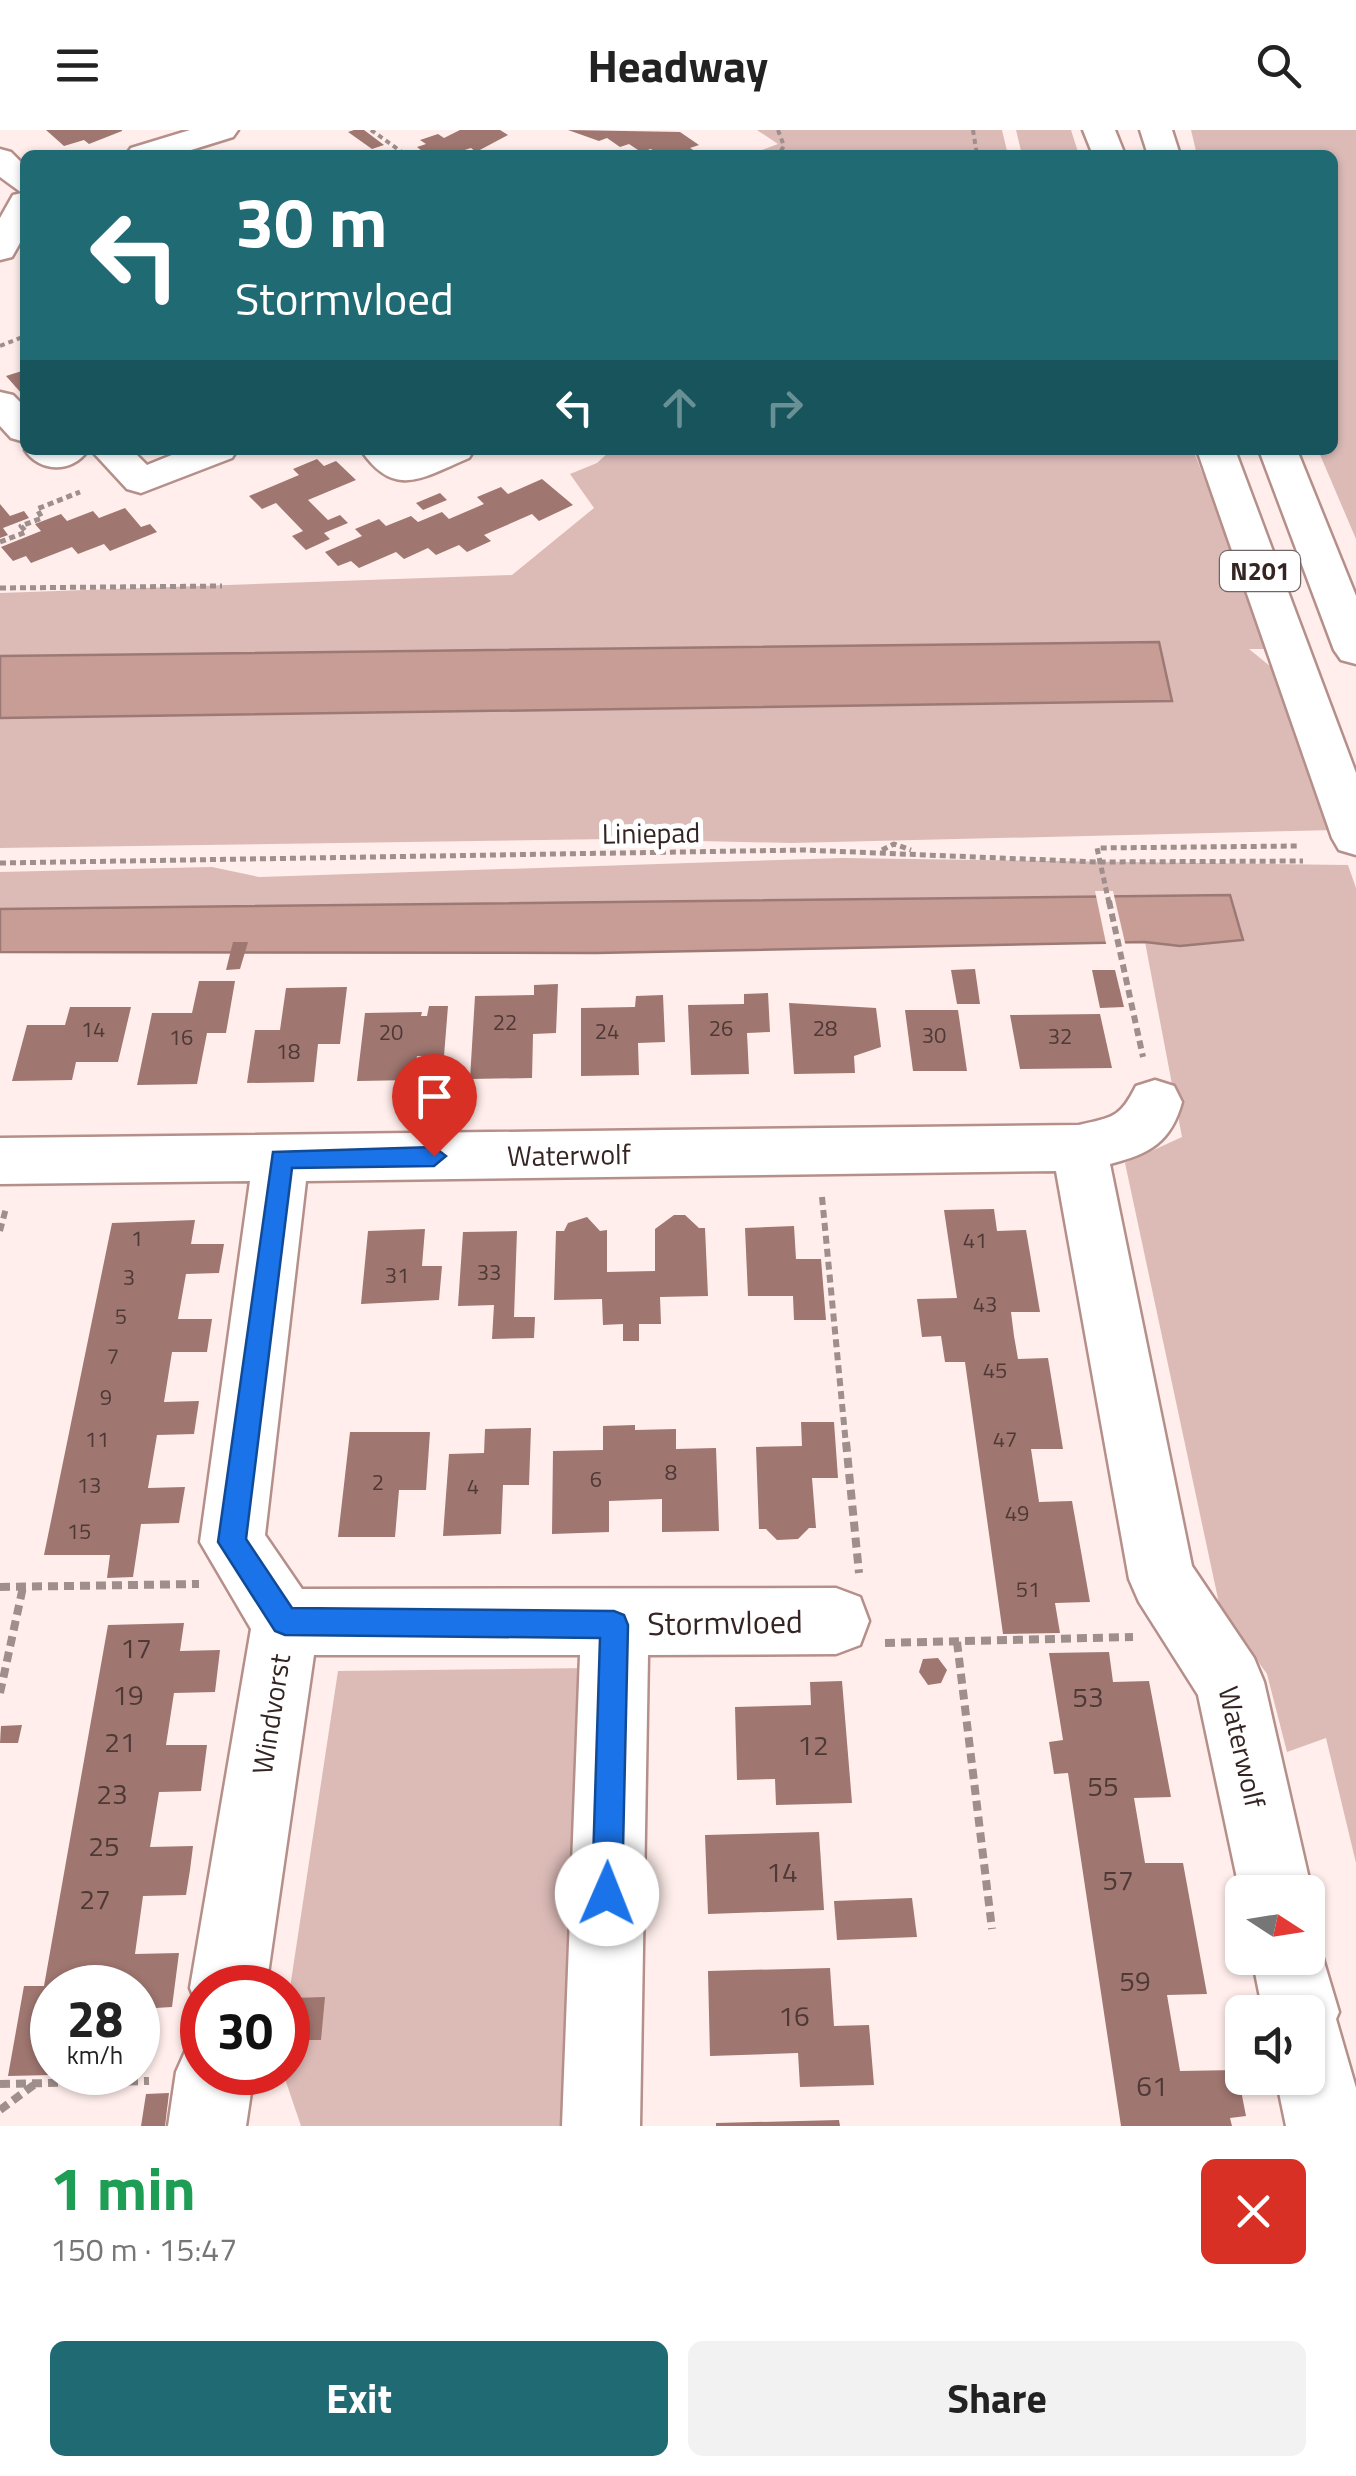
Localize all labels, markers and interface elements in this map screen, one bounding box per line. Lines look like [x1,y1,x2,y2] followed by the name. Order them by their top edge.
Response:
[588,31,768,99] text: Headway
[50,38,105,93] icon: menu
[1251,38,1306,93] icon: search
[235,168,388,274] text: 30 m
[70,190,200,320] icon: left
[235,264,454,332] text: Stormvloed
[547,380,602,435] icon: left
[652,380,707,435] icon: ahead
[757,380,812,435] icon: right
[1220,551,1300,591] road number: N201
[601,810,701,855] street label: Liniepad
[493,1005,517,1039] house number: 22
[709,1011,733,1045] house number: 26
[813,1011,837,1045] house number: 28
[81,1012,105,1046] house number: 14
[595,1014,619,1048] house number: 24
[379,1015,403,1049] house number: 20
[922,1018,946,1052] house number: 30
[1048,1019,1072,1053] house number: 32
[169,1020,193,1054] house number: 16
[276,1034,300,1068] house number: 18
[392,1054,477,1157] pin
[407,1069,462,1124] icon: arrive
[507,1132,632,1177] street label: Waterwolf
[131,1221,143,1255] house number: 1
[963,1223,987,1257] house number: 41
[477,1255,501,1289] house number: 33
[385,1258,409,1292] house number: 31
[123,1260,135,1294] house number: 3
[973,1287,997,1321] house number: 43
[115,1299,127,1333] house number: 5
[107,1339,119,1373] house number: 7
[983,1353,1007,1387] house number: 45
[100,1380,112,1414] house number: 9
[85,1422,109,1456] house number: 11
[993,1422,1017,1456] house number: 47
[665,1455,677,1489] house number: 8
[590,1462,602,1496] house number: 6
[372,1465,384,1499] house number: 2
[77,1468,101,1502] house number: 13
[467,1469,479,1503] house number: 4
[1005,1496,1029,1530] house number: 49
[67,1514,91,1548] house number: 15
[1016,1572,1040,1606] house number: 51
[647,1597,803,1647] street label: Stormvloed
[120,1626,152,1669] house number: 17
[240,1650,301,1777] street label: Windvorst
[112,1673,144,1716] house number: 19
[1072,1675,1104,1718] house number: 53
[1208,1682,1278,1813] street label: Waterwolf
[104,1720,136,1763] house number: 21
[797,1723,829,1766] house number: 12
[1087,1764,1119,1807] house number: 55
[96,1772,128,1815] house number: 23
[88,1824,120,1867] house number: 25
[555,1842,659,1946] position arrow
[766,1850,798,1893] house number: 14
[1102,1858,1134,1901] house number: 57
[1225,1875,1325,1975] north arrow
[1225,1875,1325,2095] map controls
[79,1877,111,1920] house number: 27
[1119,1959,1151,2002] house number: 59
[180,1965,310,2095] speed limit sign: 30
[67,1980,123,2056] text: 28
[778,1994,810,2037] house number: 16
[1225,1995,1325,2095] button: sound
[67,2036,123,2074] text: km/h
[1136,2064,1168,2107] house number: 61
[50,2142,196,2233] text: 1 min
[1201,2159,1306,2264] button: close
[50,2225,237,2273] text: 150 m · 15:47
[50,2341,668,2456] button: Exit
[688,2341,1306,2456] button: Share

